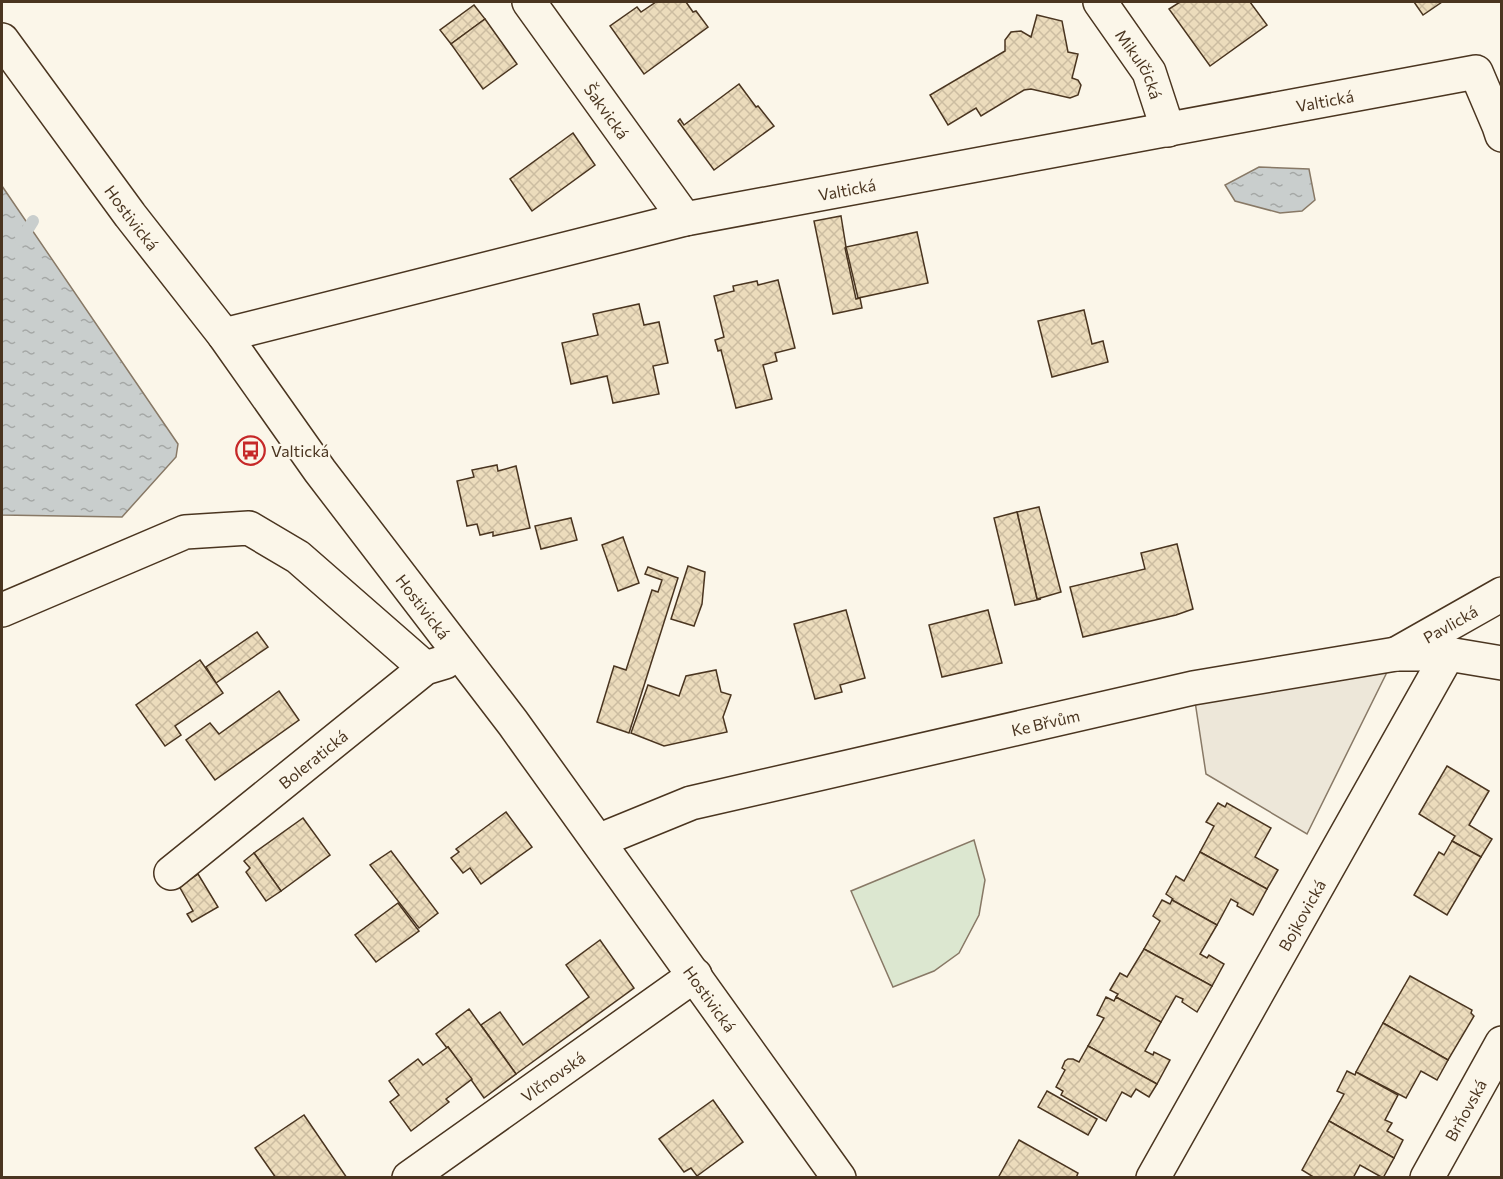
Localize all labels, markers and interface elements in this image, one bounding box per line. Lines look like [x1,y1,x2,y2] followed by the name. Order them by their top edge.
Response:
[1112,25,1167,101] street label: Mikulčická
[581,79,634,142] street label: Šakvická
[1294,85,1355,115] street label: Valtická
[817,174,877,204] street label: Valtická
[102,181,163,254] street label: Hostivická
[234,434,266,466] bus stop icon: Valtická
[271,441,329,460] place label: Valtická
[393,570,454,642] street label: Hostivická
[1419,601,1481,646] street label: Pavlická
[1009,705,1081,739] street label: Ke Břvům
[275,725,351,792] street label: Boleratická
[1274,876,1329,954] street label: Bojkovická
[680,962,740,1035] street label: Hostivická
[517,1047,588,1105] street label: Vlčnovská
[1440,1076,1490,1144] street label: Brňovská

